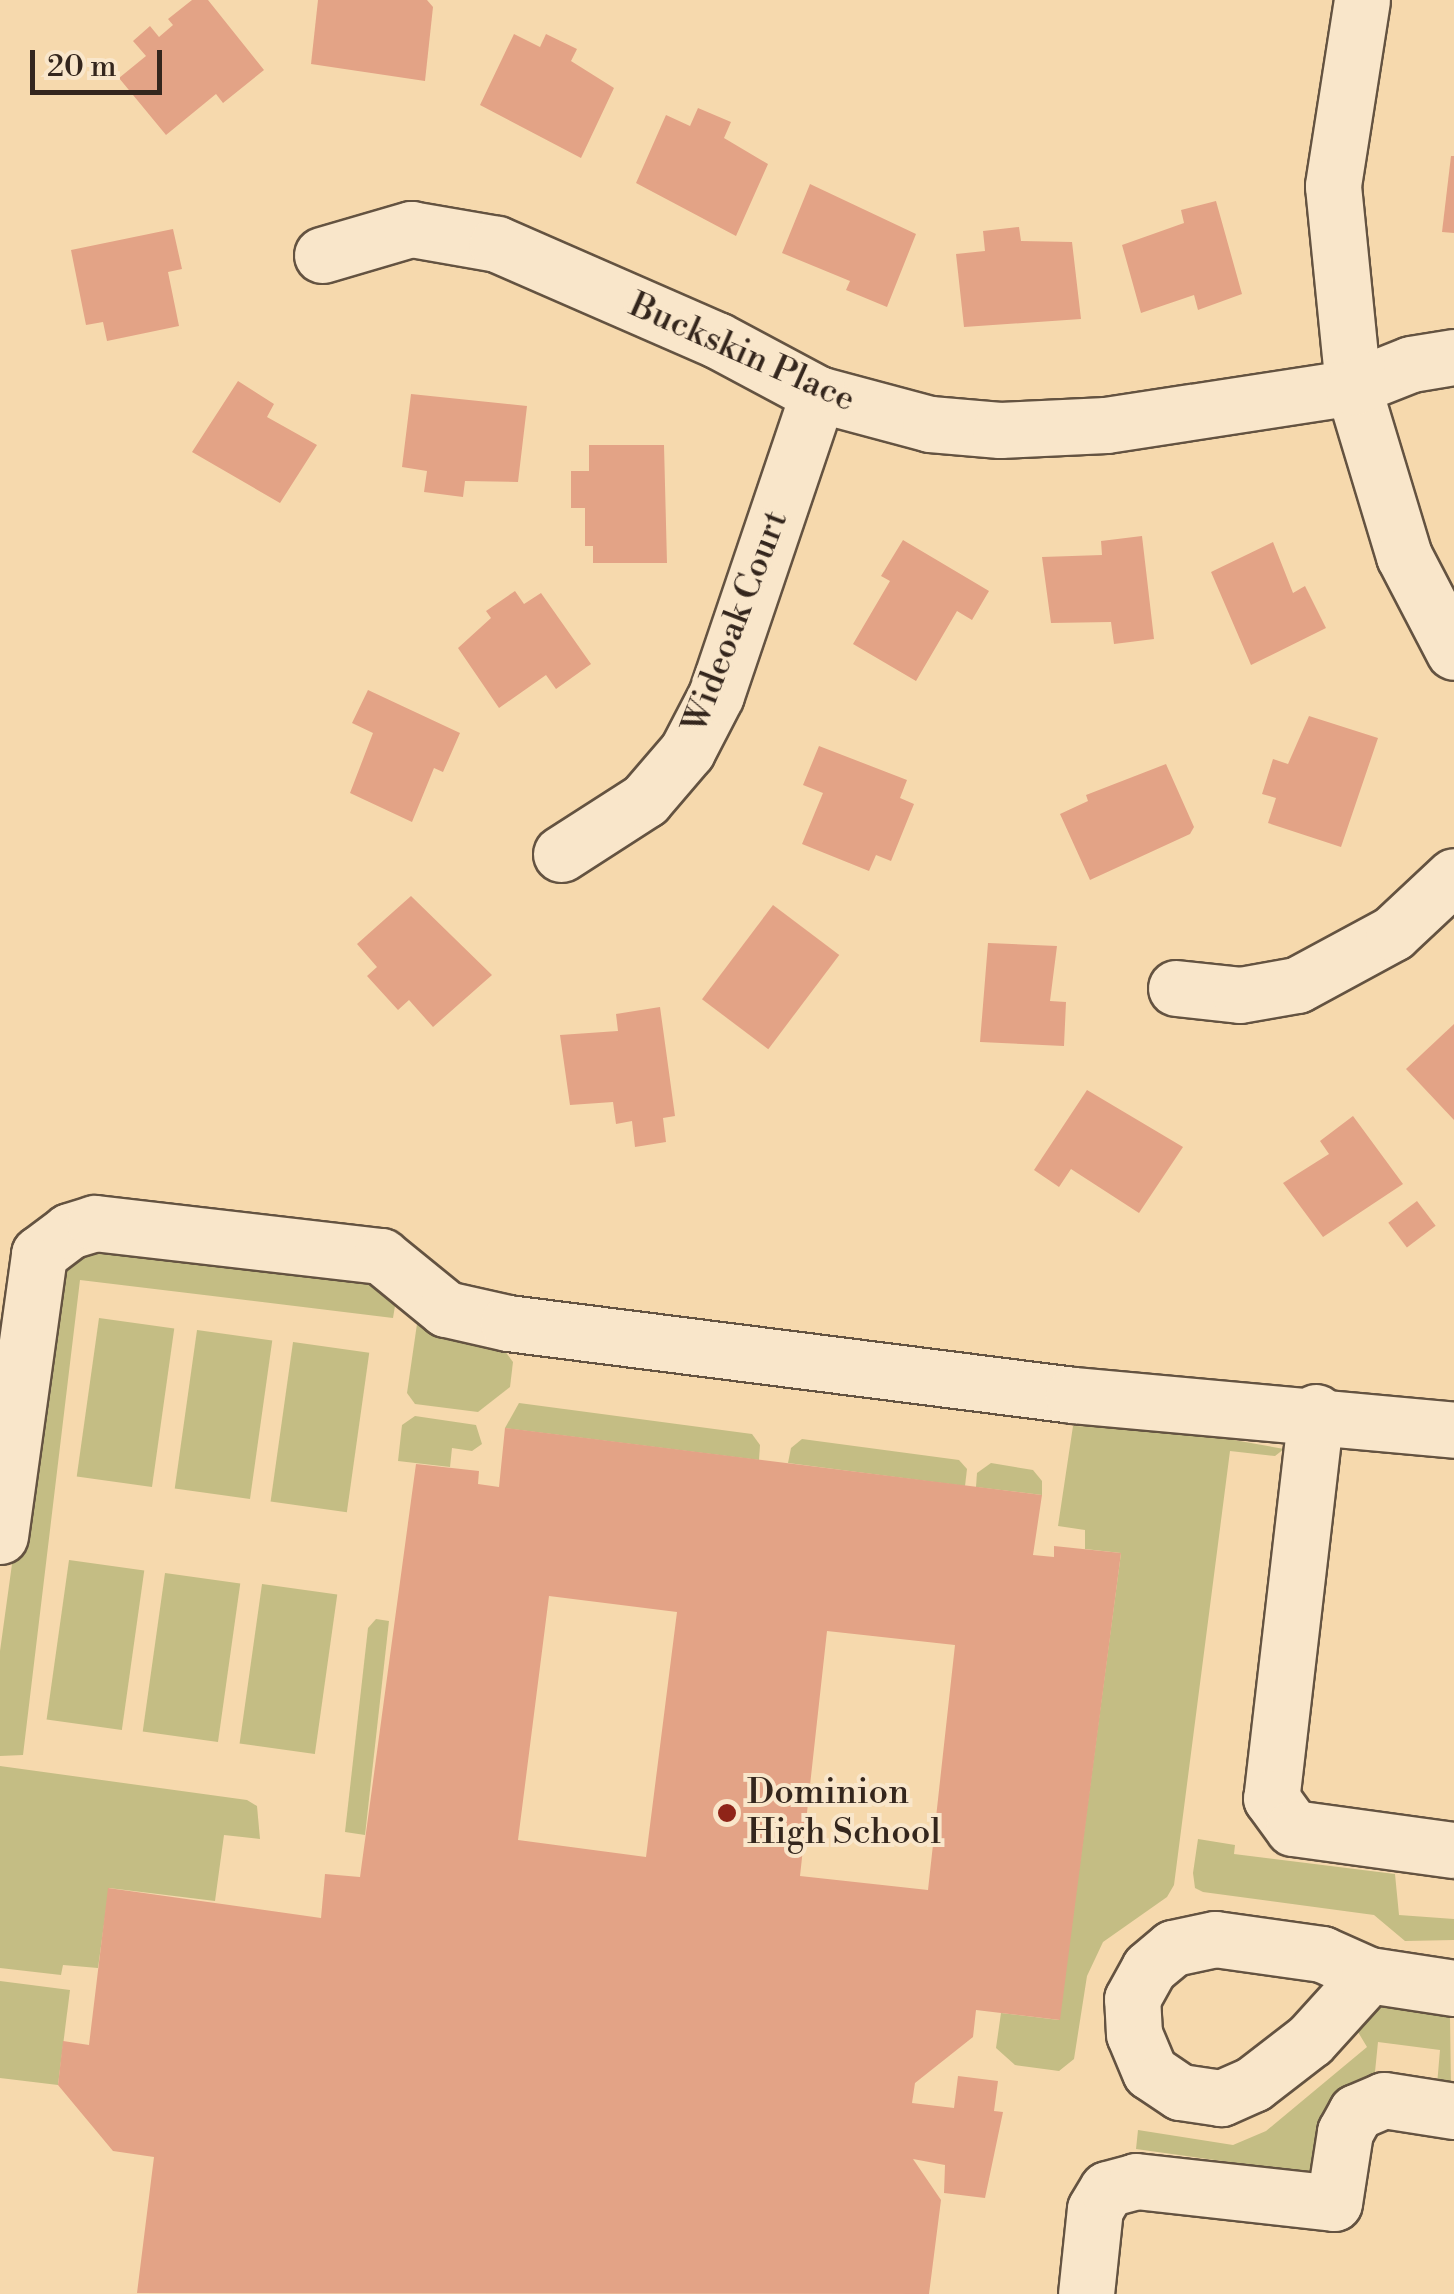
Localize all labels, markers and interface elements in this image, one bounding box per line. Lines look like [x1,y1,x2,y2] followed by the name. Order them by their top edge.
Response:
[35,30,168,92] scale bar
[47,48,116,86] text: 20 m
[623,285,861,421] street label: Buckskin Place
[674,505,798,739] street label: Wideoak Court
[747,1772,941,1854] place label: Dominion High School
[716,1802,738,1824] marker: Dominion High School

